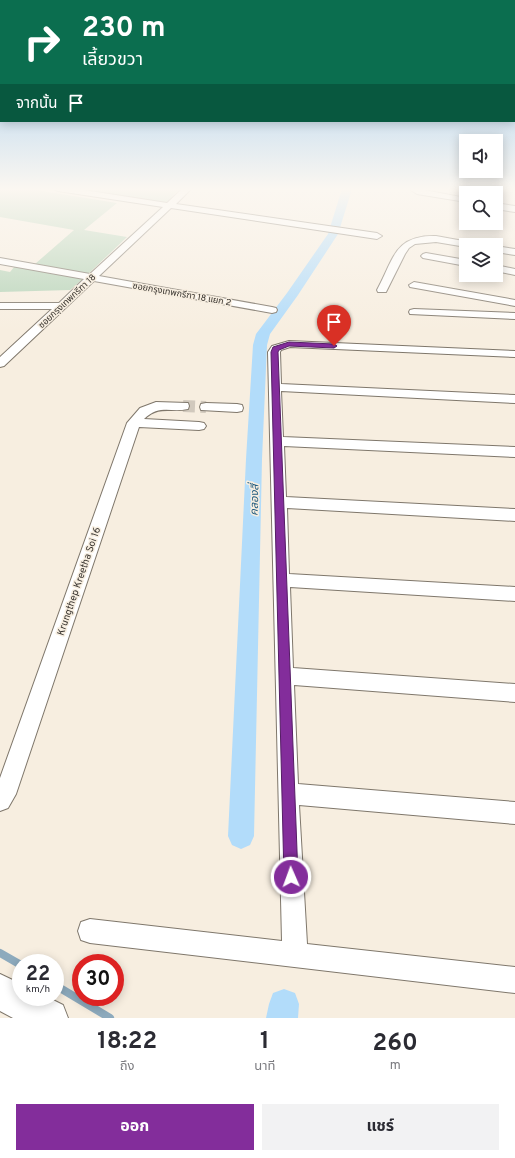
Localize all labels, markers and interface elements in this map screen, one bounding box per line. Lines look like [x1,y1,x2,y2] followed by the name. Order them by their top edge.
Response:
[82,11,165,47] text: 230 m
[16,16,68,68] icon: right
[82,49,143,72] text: เลี้ยวขวา
[65,92,87,114] icon: arrive
[16,95,57,114] text: จากนั้น
[459,134,503,282] map controls
[459,134,503,178] button: sound
[459,186,503,230] button: search
[459,238,503,282] button: layers
[36,272,98,331] street label: ซอยกรุงเทพกรีฑา 18
[132,280,232,309] street label: ซอยกรุงเทพกรีฑา 18 แยก 2
[317,305,351,346] pin
[323,311,345,333] icon: arrive
[245,482,263,516] water label: คลองสี่
[55,525,104,638] street label: Krungthep Kreetha Soi 16
[270,856,312,898] position arrow
[72,954,124,1006] speed limit sign: 30
[26,962,50,988] text: 22
[26,983,50,996] text: km/h
[97,1027,157,1057] text: 18:22
[260,1027,270,1057] text: 1
[373,1029,418,1059] text: 260
[390,1058,401,1074] text: m
[120,1059,135,1075] text: ถึง
[254,1059,275,1075] text: นาที
[16,1104,254,1150] button: ออก
[262,1104,499,1150] button: แชร์

